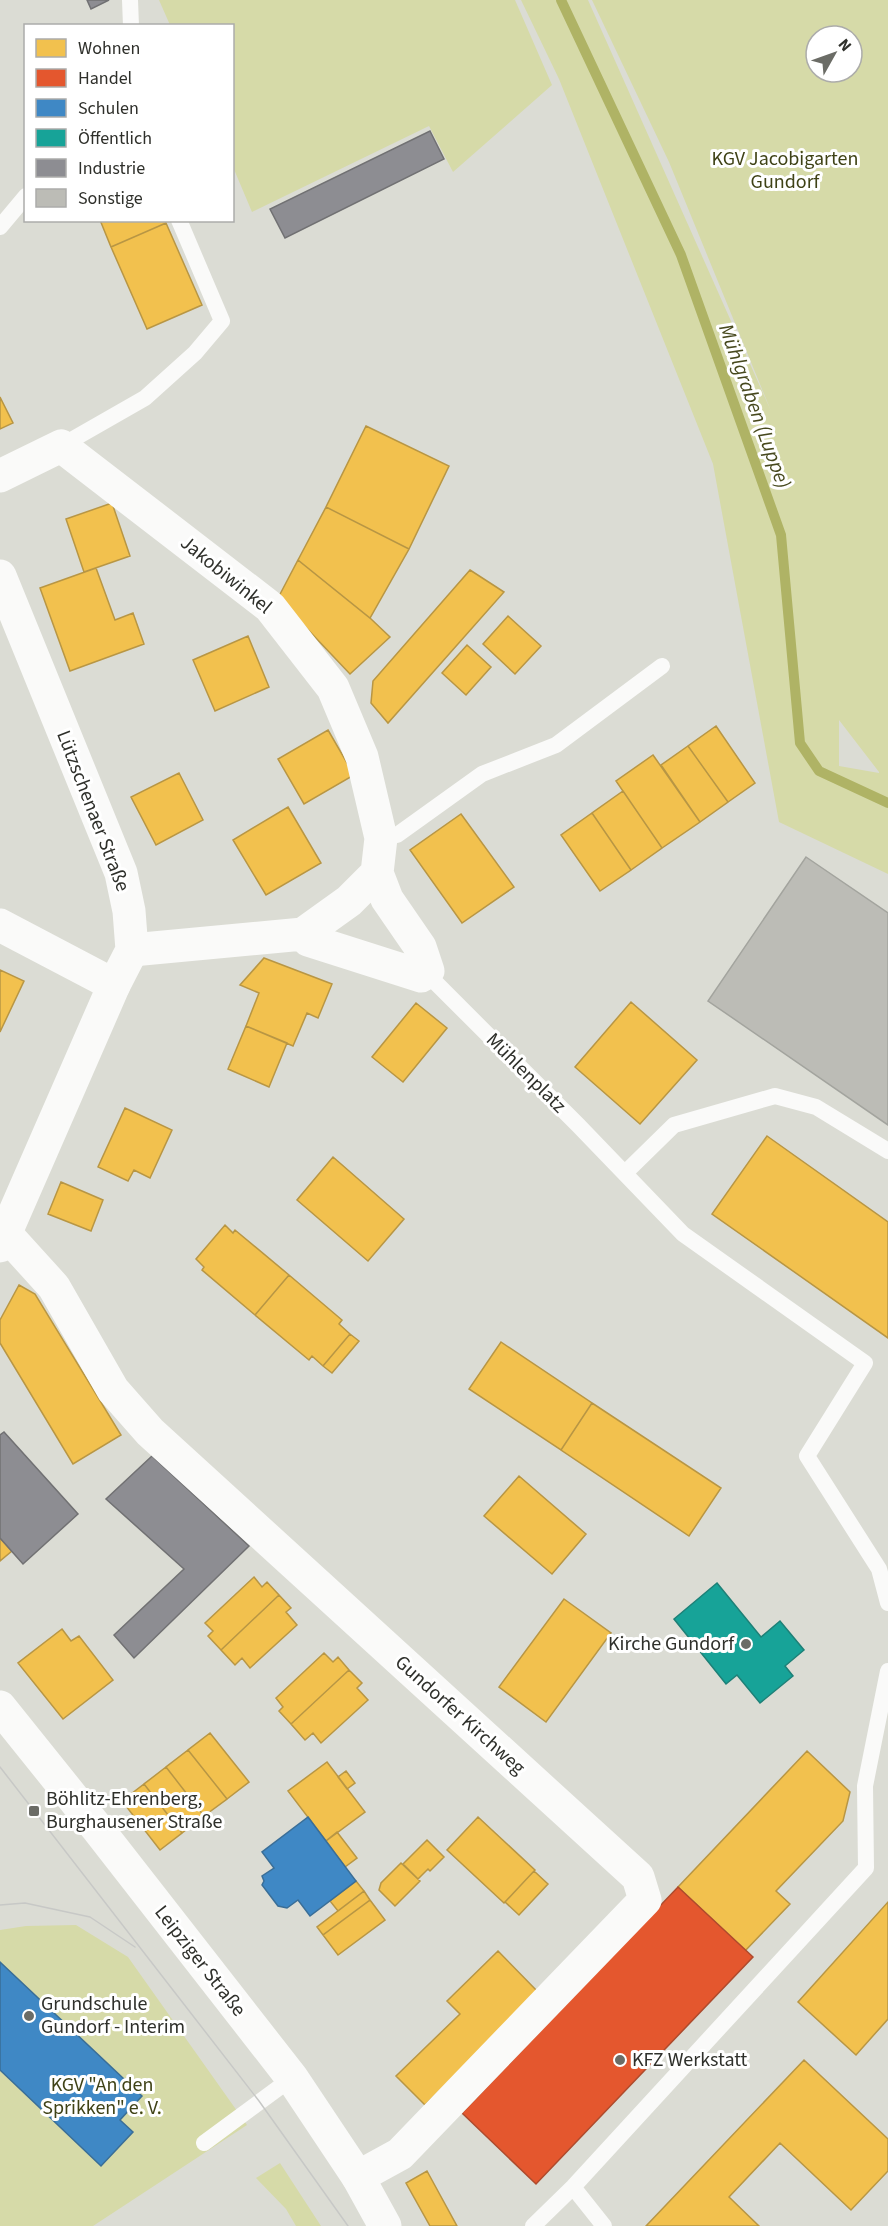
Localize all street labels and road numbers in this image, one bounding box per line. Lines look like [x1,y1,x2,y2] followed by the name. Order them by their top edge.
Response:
[174,529,278,621] street label: Jakobiwinkel
[49,726,137,896] street label: Lützschenaer Straße
[479,1026,573,1120] street label: Mühlenplatz
[389,1649,531,1781] street label: Gundorfer Kirchweg
[148,1899,252,2023] street label: Leipziger Straße

